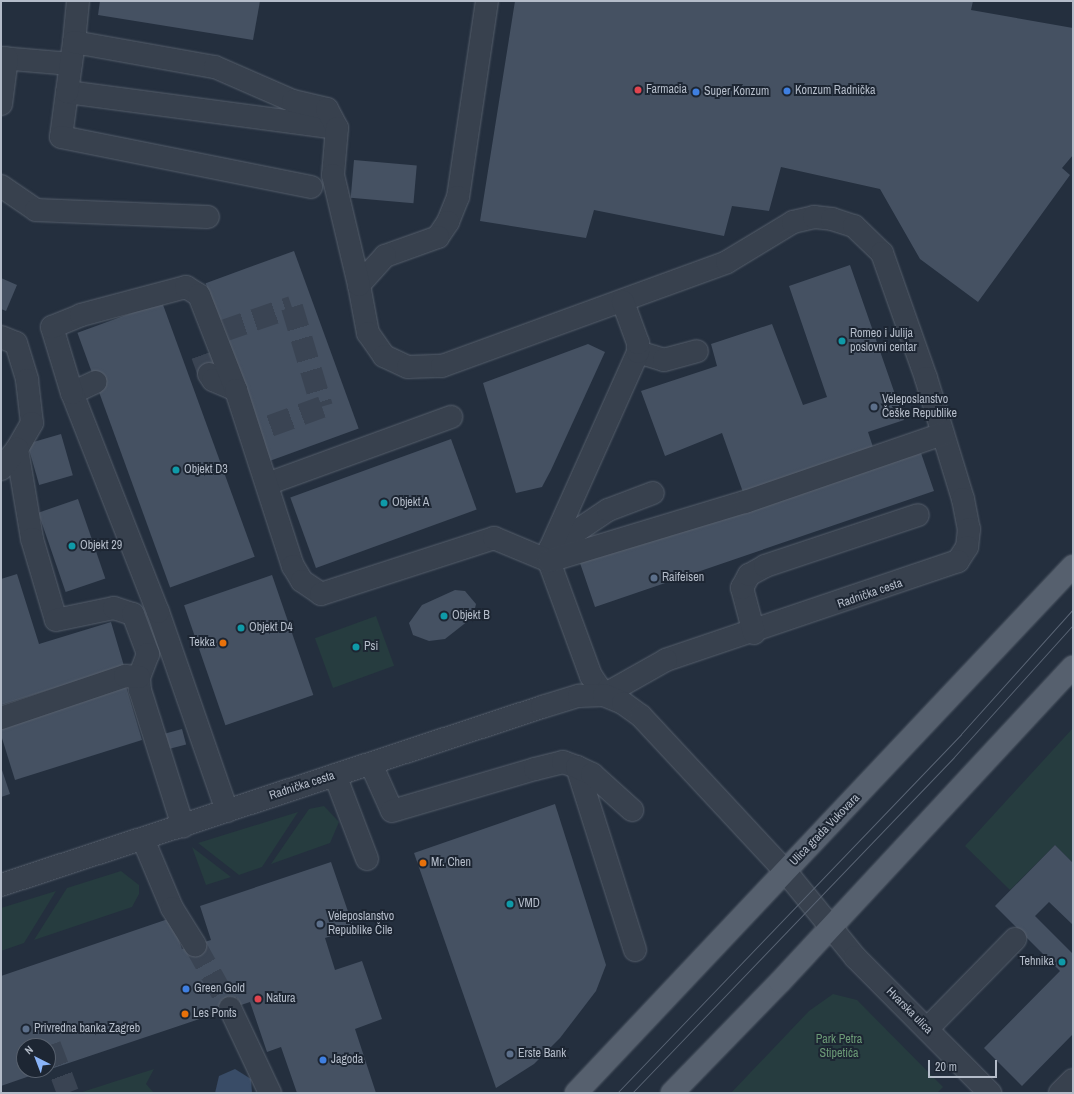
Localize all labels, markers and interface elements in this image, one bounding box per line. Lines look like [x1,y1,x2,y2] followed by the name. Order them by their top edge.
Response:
[646,83,687,97] place label: Farmacia
[795,84,875,98] place label: Konzum Radnička
[633,85,643,95] marker: Farmacia
[704,85,769,99] place label: Super Konzum
[782,86,792,96] marker: Konzum Radnička
[691,87,701,97] marker: Super Konzum
[850,327,917,355] place label: Romeo i Julija poslovni centar
[837,336,847,346] marker: Romeo i Julija poslovni centar
[882,393,957,421] place label: Veleposlanstvo Češke Republike
[869,402,879,412] marker: Veleposlanstvo Češke Republike
[184,463,228,477] place label: Objekt D3
[171,465,181,475] marker: Objekt D3
[392,496,430,510] place label: Objekt A
[379,498,389,508] marker: Objekt A
[80,539,122,553] place label: Objekt 29
[67,541,77,551] marker: Objekt 29
[662,571,704,585] place label: Raifeisen
[649,573,659,583] marker: Raifeisen
[836,576,904,612] street label: Radnička cesta
[452,609,490,623] place label: Objekt B
[439,611,449,621] marker: Objekt B
[249,621,293,635] place label: Objekt D4
[236,623,246,633] marker: Objekt D4
[189,636,215,650] place label: Tekka
[218,638,228,648] marker: Tekka
[364,640,378,654] place label: Psi
[351,642,361,652] marker: Psi
[268,769,336,803] street label: Radnička cesta
[787,791,863,869] street label: Ulica grada Vukovara
[431,856,471,870] place label: Mr. Chen
[418,858,428,868] marker: Mr. Chen
[518,897,540,911] place label: VMD
[505,899,515,909] marker: VMD
[328,910,394,938] place label: Veleposlanstvo Republike Čile
[315,919,325,929] marker: Veleposlanstvo Republike Čile
[1020,955,1054,969] place label: Tehnika
[1057,957,1067,967] marker: Tehnika
[194,982,245,996] place label: Green Gold
[181,984,191,994] marker: Green Gold
[883,985,935,1037] street label: Hvarska ulica
[266,992,296,1006] place label: Natura
[253,994,263,1004] marker: Natura
[193,1007,237,1021] place label: Les Ponts
[180,1009,190,1019] marker: Les Ponts
[34,1022,140,1036] place label: Privredna banka Zagreb
[21,1024,31,1034] marker: Privredna banka Zagreb
[816,1033,862,1061] park label: Park Petra Stipetića
[16,1038,56,1078] north arrow
[22,1042,36,1057] text: N
[518,1047,566,1061] place label: Erste Bank
[505,1049,515,1059] marker: Erste Bank
[930,1052,999,1078] scale bar
[331,1053,363,1067] place label: Jagoda
[318,1055,328,1065] marker: Jagoda
[935,1059,957,1075] text: 20 m

